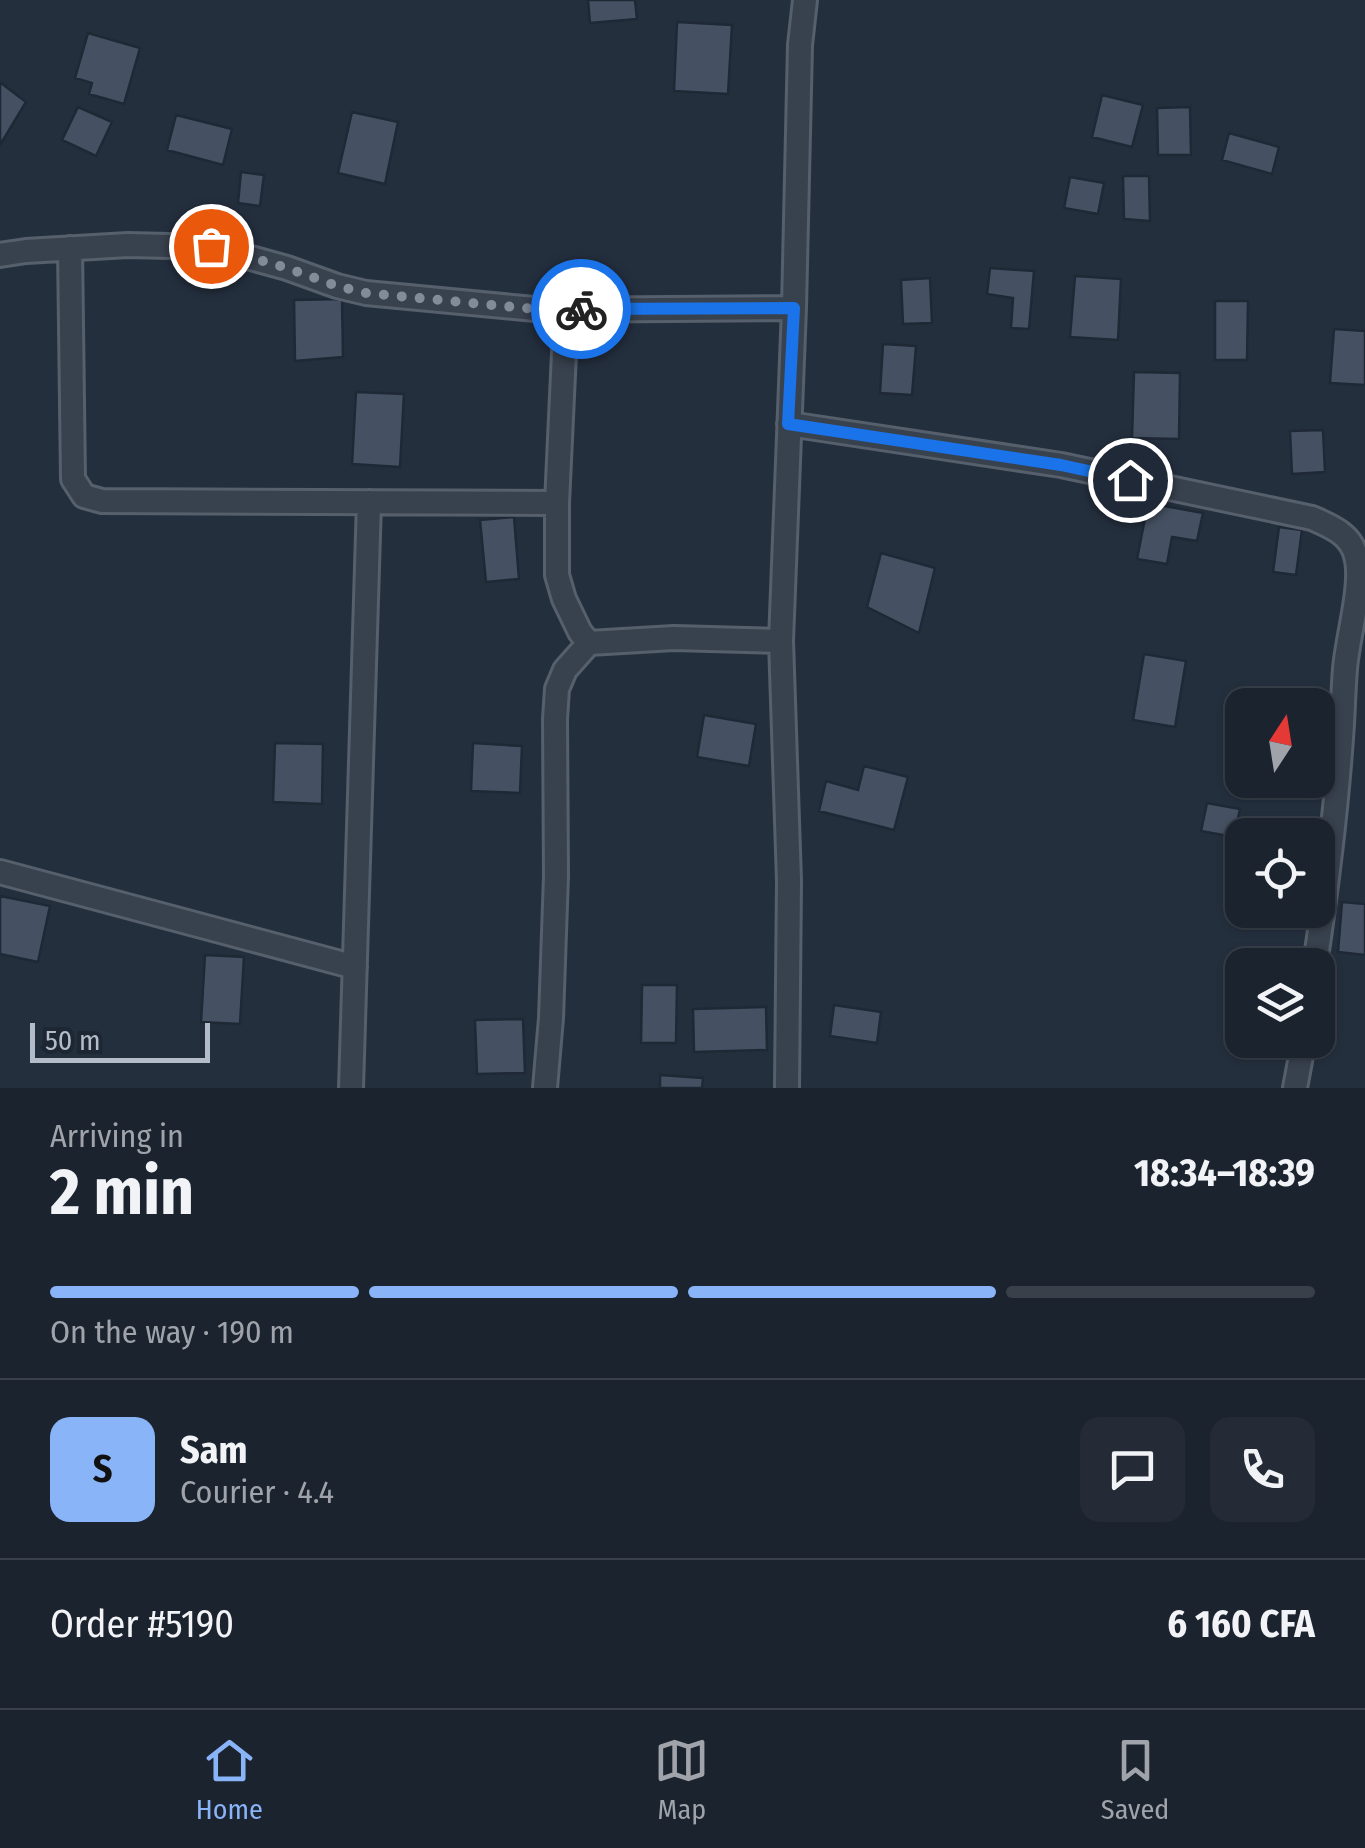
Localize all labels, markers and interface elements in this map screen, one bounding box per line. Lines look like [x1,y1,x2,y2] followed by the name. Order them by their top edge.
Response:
[169,204,254,289] pin
[184,219,239,274] icon: bag
[531,259,631,359] courier
[554,282,609,337] icon: bike
[1088,438,1173,523] pin
[1103,453,1158,508] icon: home
[1225,688,1335,798] north arrow
[1225,688,1335,1058] map controls
[1225,818,1335,928] button: locate
[1225,948,1335,1058] button: layers
[30,1018,210,1062] scale bar
[45,1024,101,1057] text: 50 m
[50,1117,184,1155] text: Arriving in
[1134,1150,1315,1196] text: 18:34–18:39
[50,1153,194,1231] text: 2 min
[50,1313,294,1351] text: On the way · 190 m
[1080,1417,1185,1522] button: chat
[1210,1417,1315,1522] button: phone
[180,1427,248,1473] text: Sam
[93,1446,112,1492] text: S
[180,1473,334,1511] text: Courier · 4.4
[50,1601,234,1647] text: Order #5190
[1167,1601,1315,1647] text: 6 160 CFA
[196,1733,263,1826] tab: Home
[654,1733,709,1826] tab: Map
[1101,1733,1169,1826] tab: Saved

